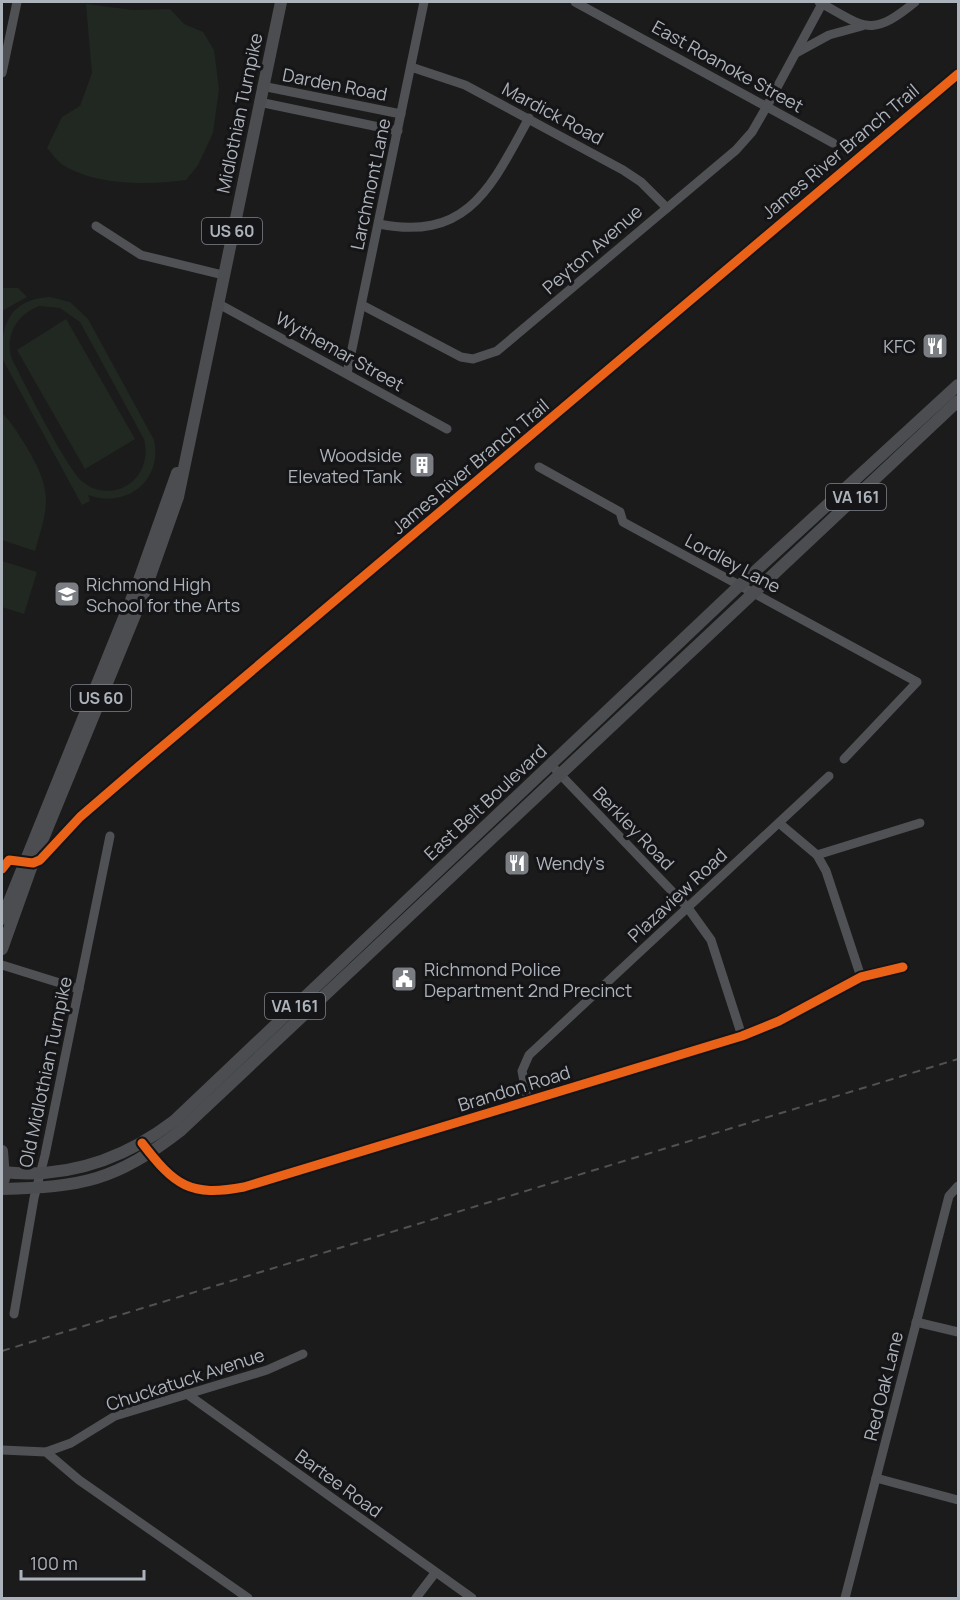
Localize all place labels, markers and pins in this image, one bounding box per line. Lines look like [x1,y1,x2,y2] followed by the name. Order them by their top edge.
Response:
[920,331,950,361] restaurant icon: KFC
[883,334,916,358] place label: KFC
[288,443,403,488] place label: Woodside Elevated Tank
[407,450,437,480] building icon: Woodside Elevated Tank
[86,572,240,617] place label: Richmond High School for the Arts
[52,579,82,609] school or university icon: Richmond High School for the Arts
[502,848,532,878] restaurant icon: Wendy's
[536,851,605,875] place label: Wendy's
[424,957,632,1002] place label: Richmond Police Department 2nd Precinct
[389,964,419,994] public building icon: Richmond Police Department 2nd Precinct

